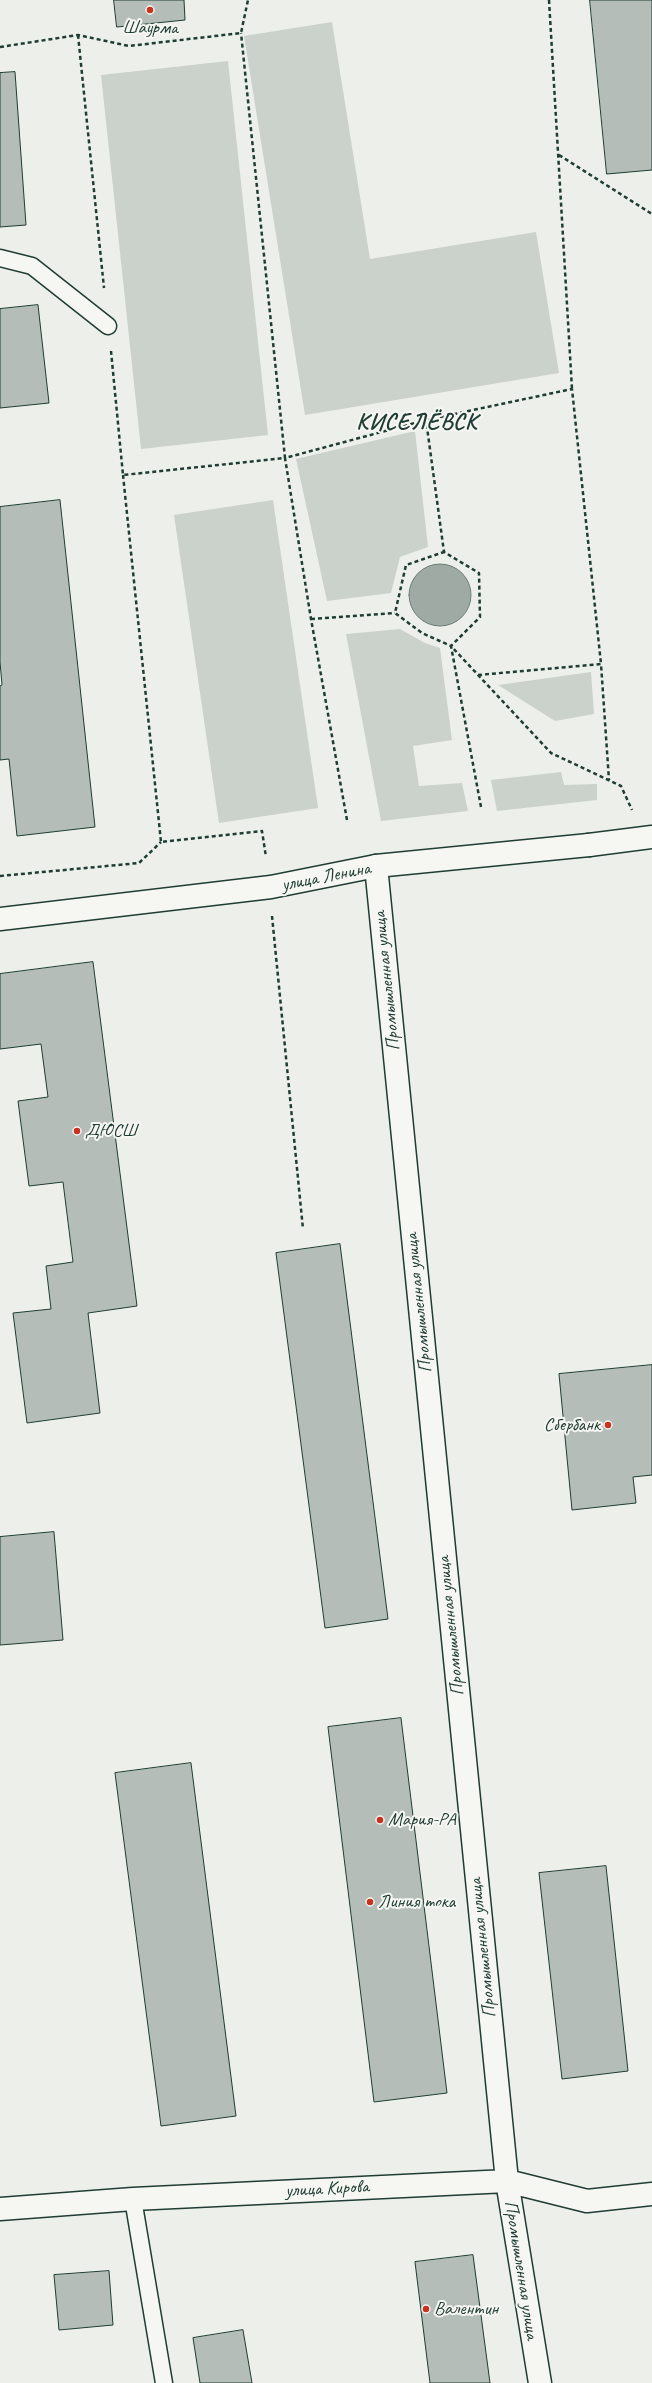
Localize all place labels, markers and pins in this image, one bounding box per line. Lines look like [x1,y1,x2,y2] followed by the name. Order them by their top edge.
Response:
[145,5,155,15] marker: Шаурма
[122,17,178,39] place label: Шаурма
[85,1120,137,1142] place label: ДЮСШ
[72,1126,82,1136] marker: ДЮСШ
[544,1414,600,1436] place label: Сбербанк
[603,1420,613,1430] marker: Сбербанк
[388,1809,456,1831] place label: Мария-РА
[375,1815,385,1825] marker: Мария-РА
[378,1891,455,1913] place label: Линия тока
[365,1897,375,1907] marker: Линия тока
[434,2298,498,2320] place label: Валентин
[421,2304,431,2314] marker: Валентин

